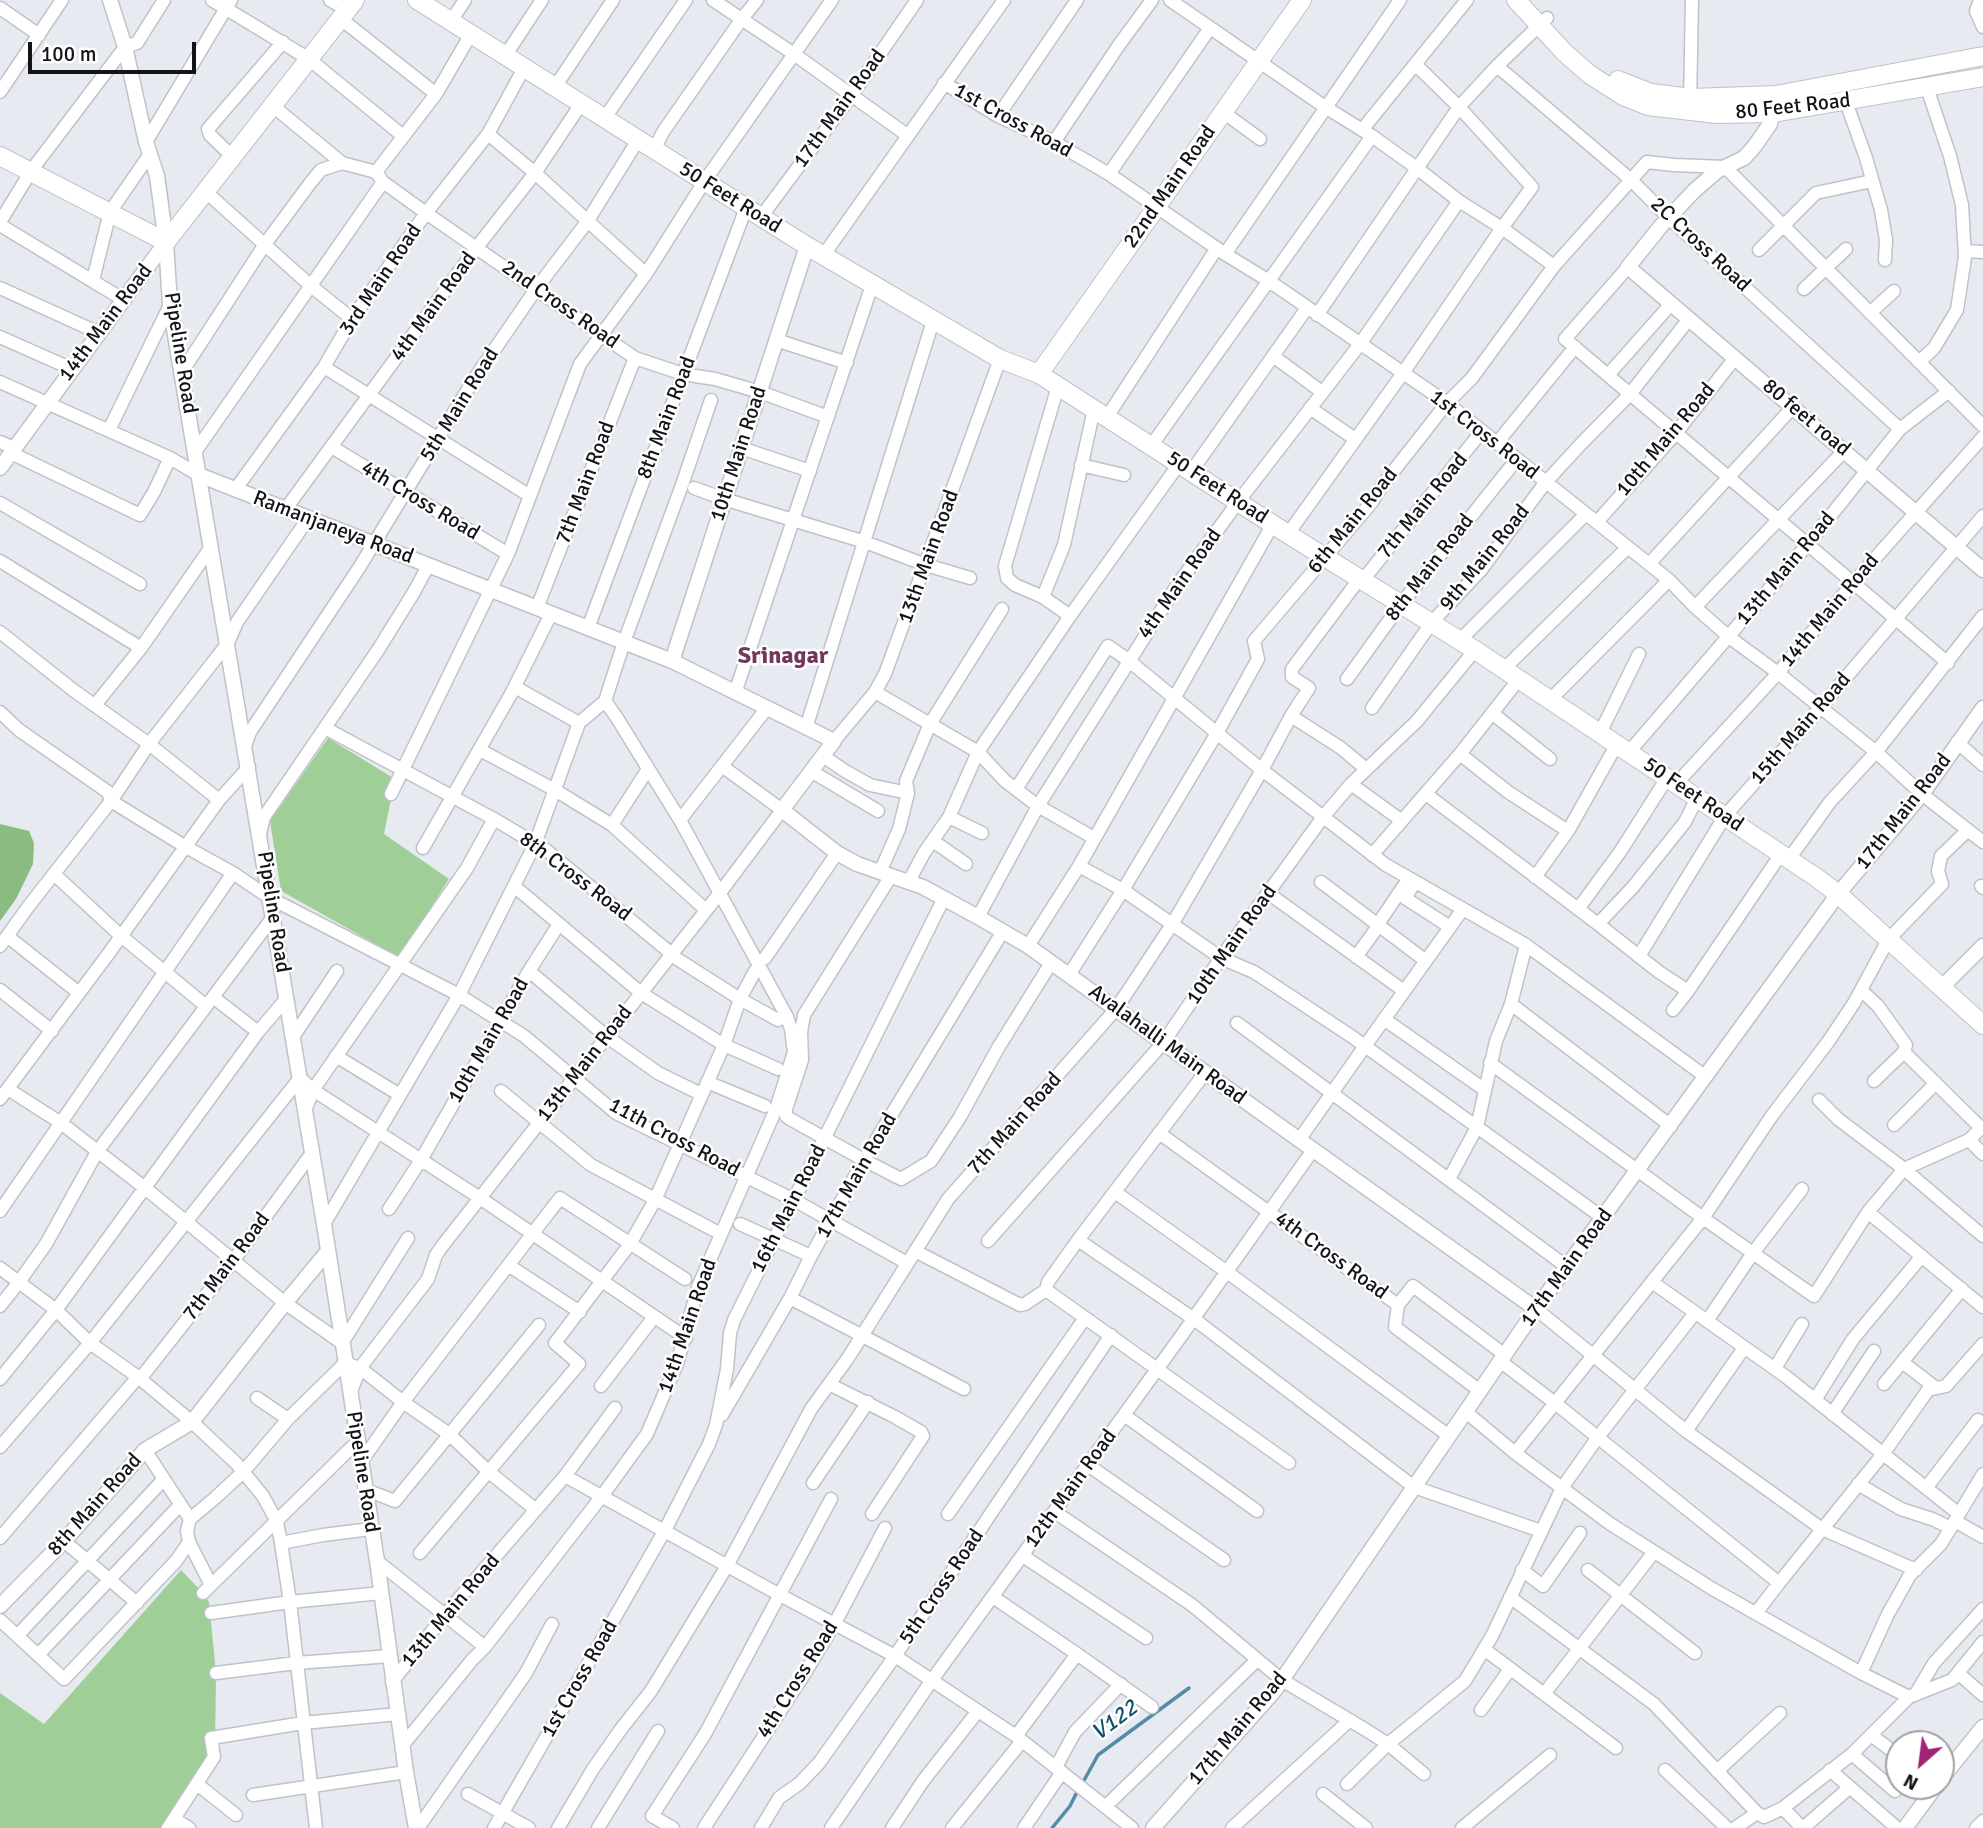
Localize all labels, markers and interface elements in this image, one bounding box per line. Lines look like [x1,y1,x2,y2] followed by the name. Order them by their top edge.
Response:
[32,28,200,72] scale bar
[41,41,96,67] text: 100 m
[789,45,891,173] street label: 17th Main Road
[949,78,1077,164] street label: 1st Cross Road
[1734,88,1852,126] street label: 80 Feet Road
[1118,121,1222,253] street label: 22nd Main Road
[674,157,786,239] street label: 50 Feet Road
[1645,192,1755,298] street label: 2C Cross Road
[334,219,428,341] street label: 3rd Main Road
[386,247,482,367] street label: 4th Main Road
[496,255,624,355] street label: 2nd Cross Road
[54,259,158,387] street label: 14th Main Road
[158,291,202,415] street label: Pipeline Road
[415,344,505,466] street label: 5th Main Road
[632,353,702,483] street label: 8th Main Road
[1757,374,1855,462] street label: 80 feet road
[1611,378,1721,502] street label: 10th Main Road
[705,383,773,525] street label: 10th Main Road
[1424,385,1544,485] street label: 1st Cross Road
[551,418,621,548] street label: 7th Main Road
[1162,446,1272,530] street label: 50 Feet Road
[1373,448,1473,564] street label: 7th Main Road
[356,456,484,546] street label: 4th Cross Road
[1303,463,1403,579] street label: 6th Main Road
[249,486,417,570] street label: Ramanjaneya Road
[893,487,965,627] street label: 13th Main Road
[1435,500,1535,616] street label: 9th Main Road
[1731,507,1841,631] street label: 13th Main Road
[1380,509,1480,627] street label: 8th Main Road
[1133,524,1227,644] street label: 4th Main Road
[1775,549,1885,673] street label: 14th Main Road
[738,643,828,671] district label: Srinagar
[1745,668,1857,790] street label: 15th Main Road
[1851,749,1957,875] street label: 17th Main Road
[1638,752,1748,838] street label: 50 Feet Road
[514,827,636,927] street label: 8th Cross Road
[251,850,295,974] street label: Pipeline Road
[1181,880,1283,1010] street label: 10th Main Road
[443,974,535,1108] street label: 10th Main Road
[1083,979,1251,1111] street label: Avalahalli Main Road
[532,1001,638,1127] street label: 13th Main Road
[962,1068,1068,1180] street label: 7th Main Road
[604,1093,744,1183] street label: 11th Cross Road
[811,1109,903,1243] street label: 17th Main Road
[746,1141,832,1277] street label: 16th Main Road
[1516,1204,1618,1332] street label: 17th Main Road
[1270,1207,1392,1305] street label: 4th Cross Road
[178,1208,276,1326] street label: 7th Main Road
[653,1256,723,1396] street label: 14th Main Road
[340,1410,384,1534] street label: Pipeline Road
[1020,1425,1122,1553] street label: 12th Main Road
[42,1449,148,1561] street label: 8th Main Road
[894,1525,990,1649] street label: 5th Cross Road
[396,1549,506,1673] street label: 13th Main Road
[536,1616,624,1742] street label: 1st Cross Road
[752,1617,844,1743] street label: 4th Cross Road
[1183,1667,1293,1791] street label: 17th Main Road
[1087,1695,1143,1747] water label: V122
[1885,1730,1955,1800] north arrow
[1900,1768,1923,1795] text: N

